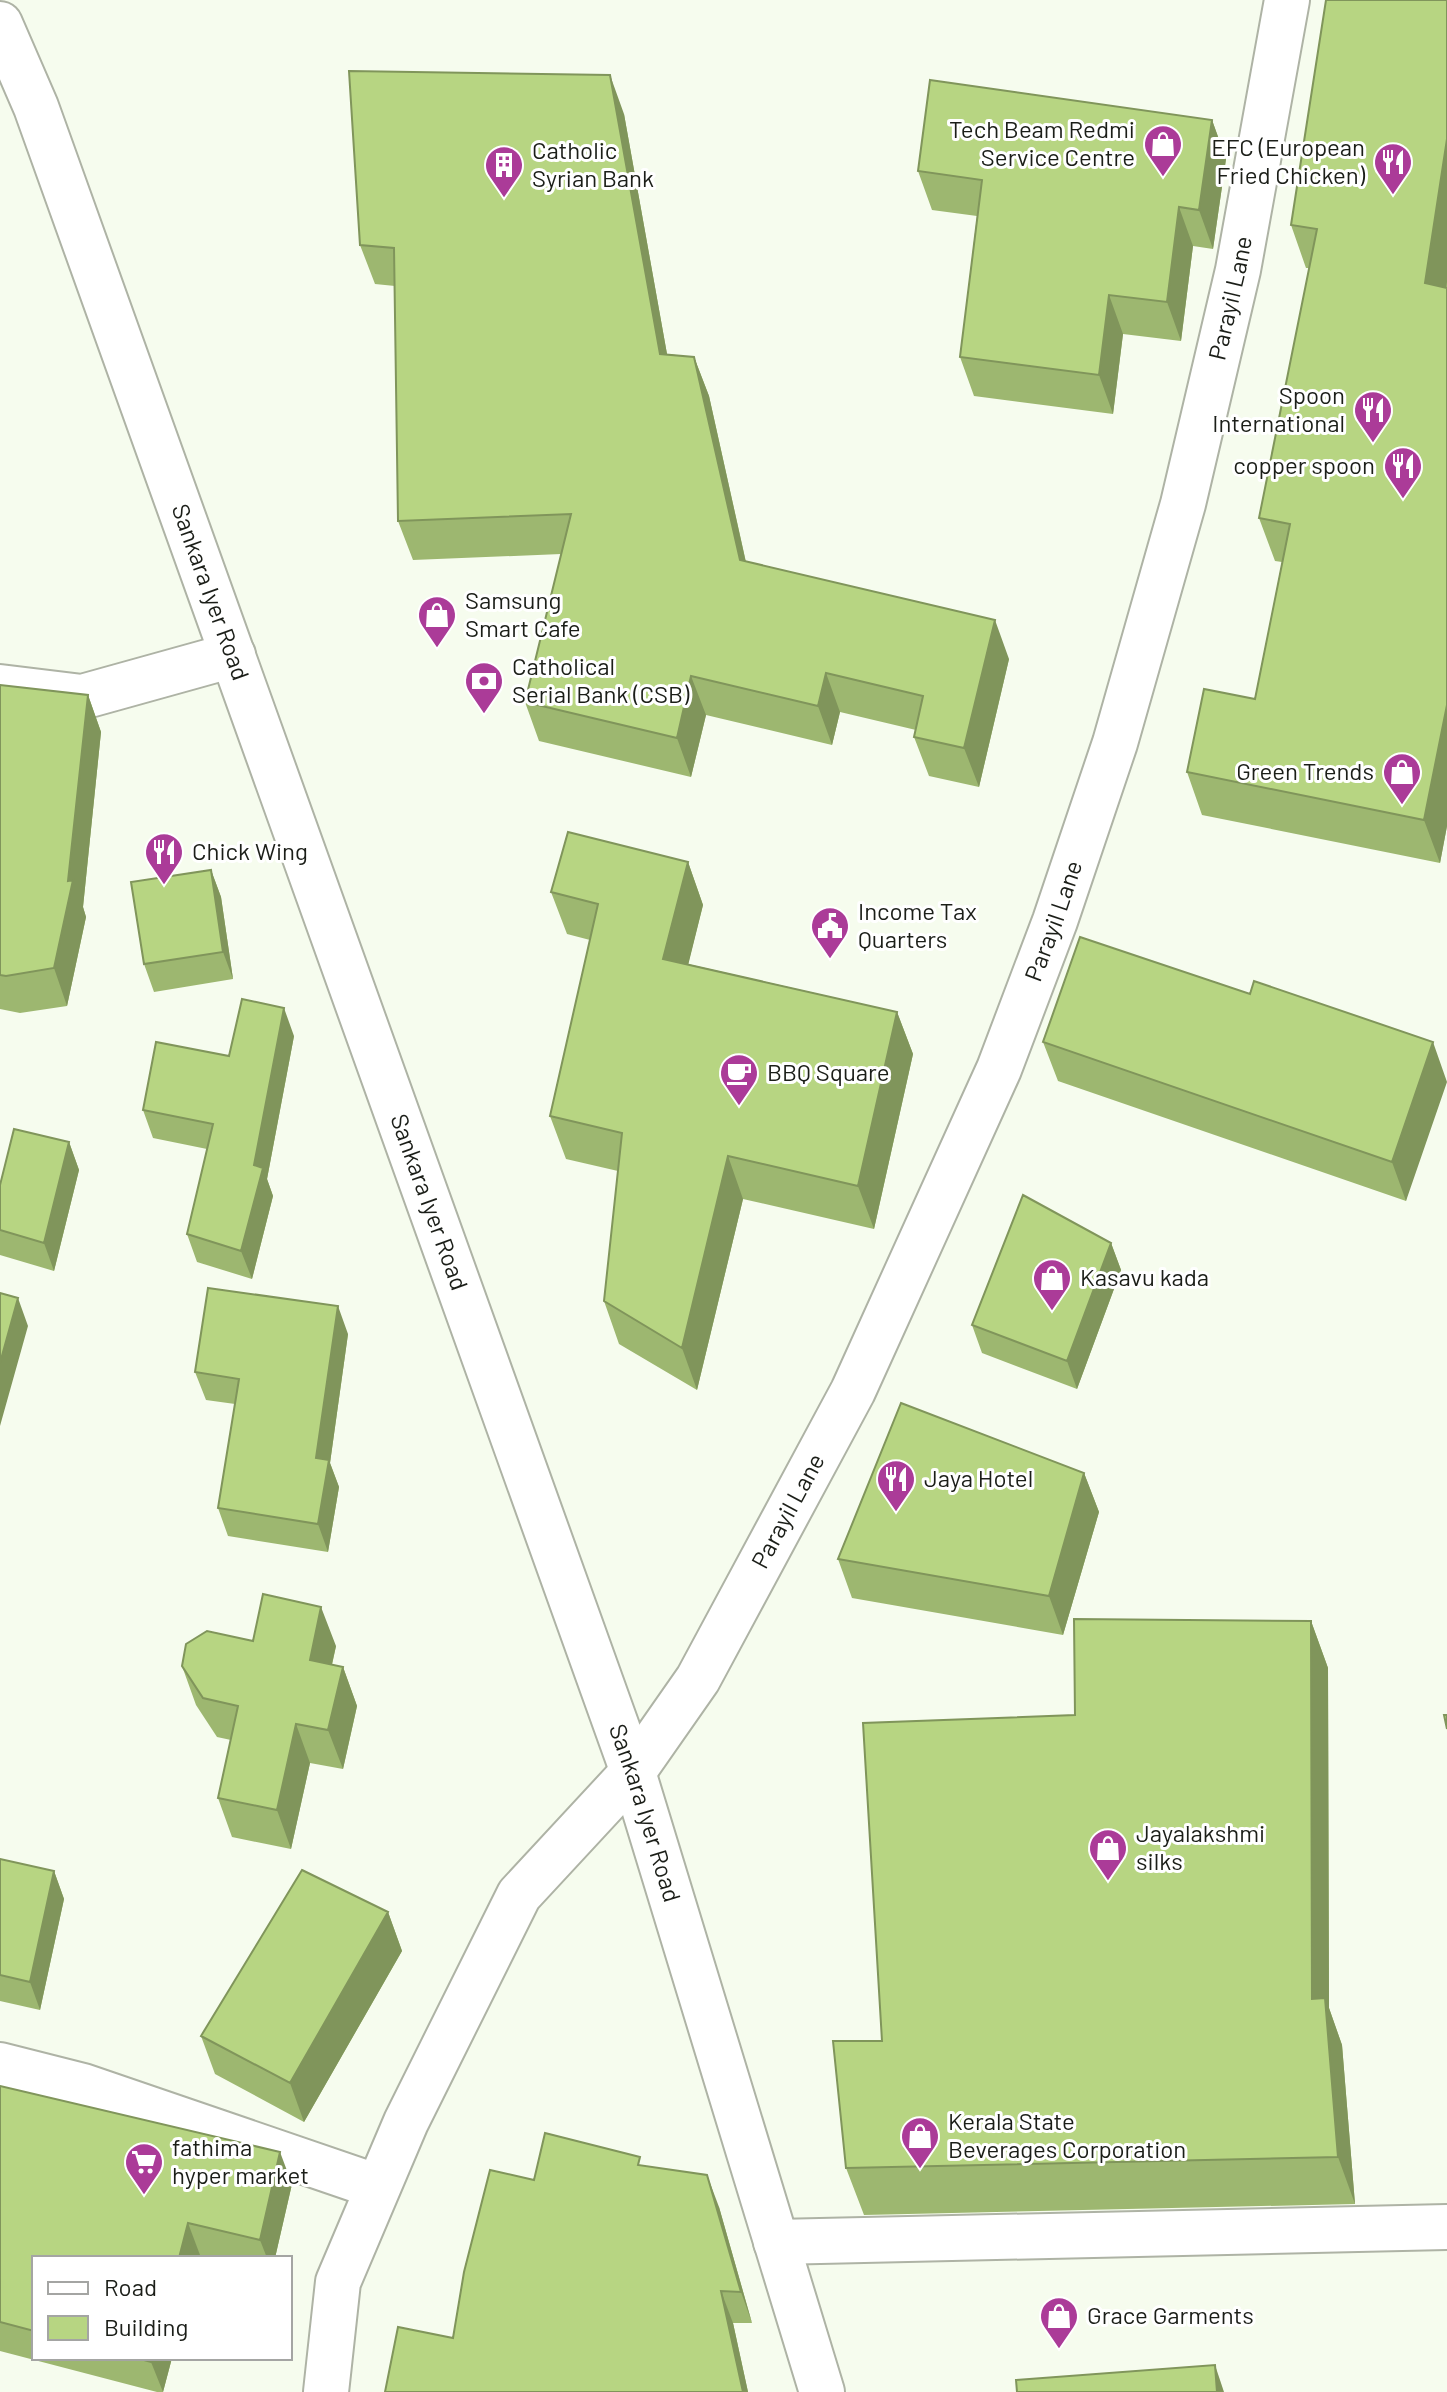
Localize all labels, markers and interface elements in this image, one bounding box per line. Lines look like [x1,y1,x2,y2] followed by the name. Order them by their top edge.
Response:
[949,114,1135,171] place label: Tech Beam Redmi Service Centre
[1142,123,1184,178] shop icon: Tech Beam Redmi Service Centre
[1211,132,1366,189] place label: EFC (European Fried Chicken)
[532,135,654,192] place label: Catholic Syrian Bank
[1372,141,1414,196] restaurant icon: EFC (European Fried Chicken)
[483,144,525,199] building icon: Catholic Syrian Bank
[1201,234,1257,363] street label: Parayil Lane
[1212,380,1345,437] place label: Spoon International
[1352,389,1394,444] restaurant icon: Spoon International
[1382,445,1424,500] restaurant icon: copper spoon
[1233,450,1375,479] place label: copper spoon
[166,500,256,684] street label: Sankara Iyer Road
[465,585,581,642] place label: Samsung Smart Cafe
[416,594,458,649] shop icon: Samsung Smart Cafe
[512,651,690,708] place label: Catholical Serial Bank (CSB)
[463,660,505,715] bank icon: Catholical Serial Bank (CSB)
[1381,751,1423,806] shop icon: Green Trends
[1236,756,1374,785] place label: Green Trends
[143,831,185,886] restaurant icon: Chick Wing
[192,836,308,865] place label: Chick Wing
[1018,856,1087,985] street label: Parayil Lane
[858,896,977,953] place label: Income Tax Quarters
[809,905,851,960] public building icon: Income Tax Quarters
[718,1052,760,1107] cafe icon: BBQ Square
[767,1057,889,1086] place label: BBQ Square
[385,1110,475,1294] street label: Sankara Iyer Road
[1031,1257,1073,1312] shop icon: Kasavu kada
[1080,1262,1209,1291] place label: Kasavu kada
[744,1448,830,1573] street label: Parayil Lane
[875,1458,917,1513] restaurant icon: Jaya Hotel
[924,1463,1033,1492] place label: Jaya Hotel
[604,1720,688,1905] street label: Sankara Iyer Road
[1136,1818,1265,1875] place label: Jayalakshmi silks
[1087,1827,1129,1882] shop icon: Jayalakshmi silks
[948,2106,1186,2163] place label: Kerala State Beverages Corporation
[899,2115,941,2170] shop icon: Kerala State Beverages Corporation
[172,2132,309,2189] place label: fathima hyper market
[123,2141,165,2196] supermarket icon: fathima hyper market
[32,2256,292,2360] legend
[104,2272,157,2301] text: Road
[1038,2295,1080,2350] shop icon: Grace Garments
[1087,2300,1254,2329] place label: Grace Garments
[104,2312,188,2341] text: Building

